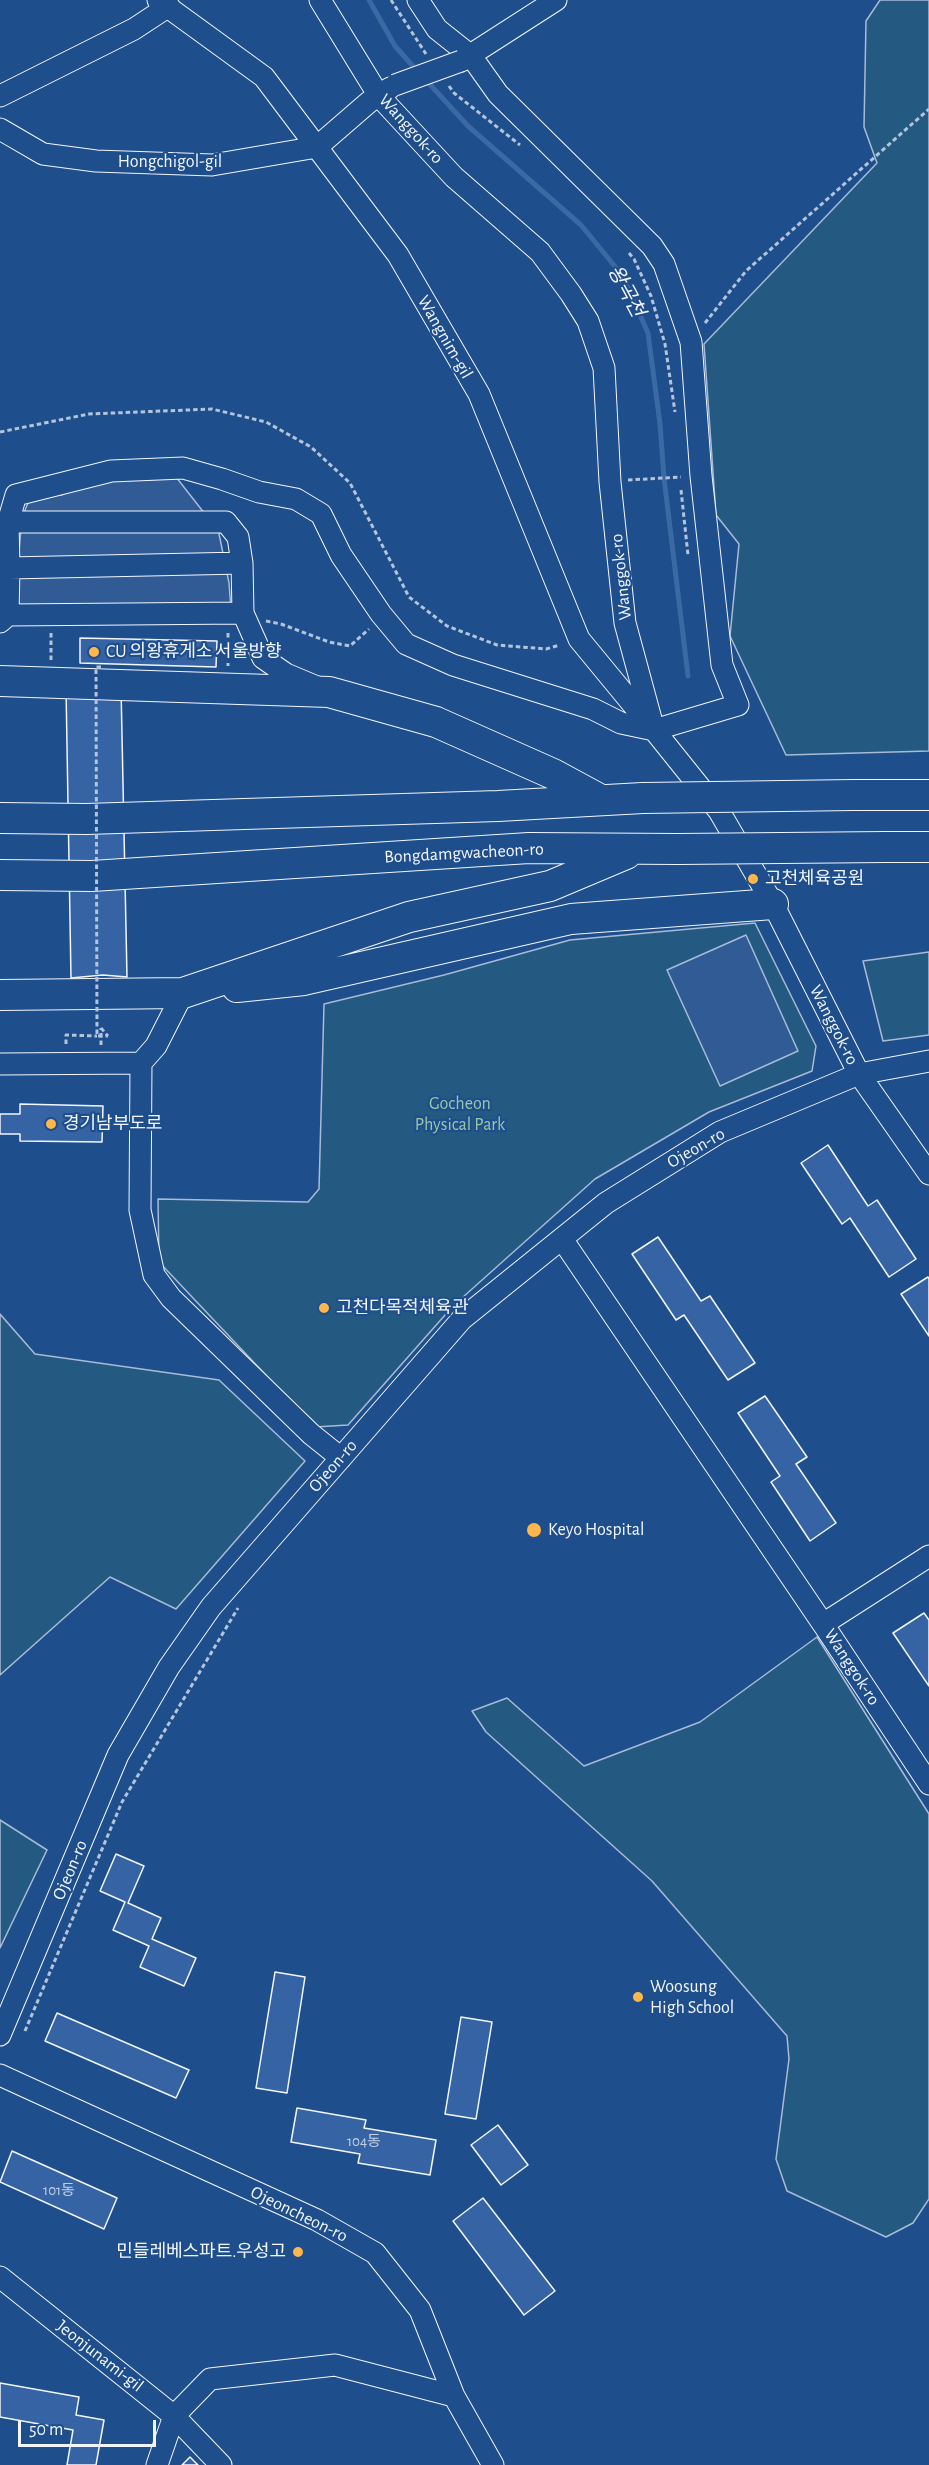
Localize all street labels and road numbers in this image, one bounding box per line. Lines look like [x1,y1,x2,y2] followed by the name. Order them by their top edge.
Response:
[374,90,448,168] street label: Wanggok-ro
[118,151,222,173] street label: Hongchigol-gil
[413,292,477,382] street label: Wangnim-gil
[606,533,636,621] street label: Wanggok-ro
[384,838,544,868] street label: Bongdamgwacheon-ro
[805,981,863,1069] street label: Wanggok-ro
[663,1123,729,1173] street label: Ojeon-ro
[304,1435,362,1497] street label: Ojeon-ro
[819,1625,885,1709] street label: Wanggok-ro
[48,1837,92,1903] street label: Ojeon-ro
[247,2181,351,2247] street label: Ojeoncheon-ro
[52,2315,148,2397] street label: Jeonjunami-gil

